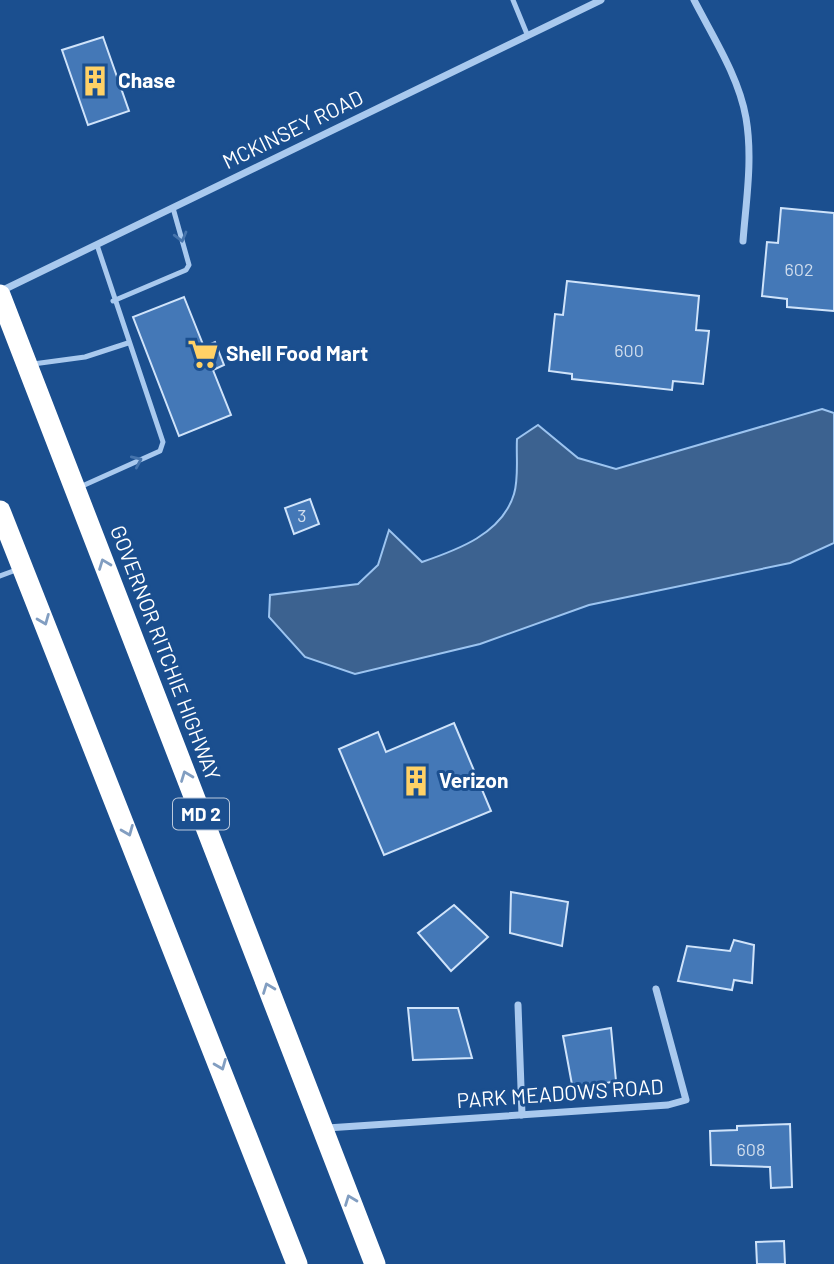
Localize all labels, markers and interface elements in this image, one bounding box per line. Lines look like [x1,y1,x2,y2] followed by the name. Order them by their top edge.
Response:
[78,64,112,98] building icon: Chase
[118,67,175,92] place label: Chase
[218,84,367,173] street label: MCKINSEY ROAD
[173,230,187,242] one-way arrow
[784,258,814,280] house number: 602
[186,337,220,371] supermarket icon: Shell Food Mart
[614,339,644,361] house number: 600
[226,340,368,365] place label: Shell Food Mart
[130,455,143,469] one-way arrow
[297,504,307,526] house number: 3
[106,521,227,784] street label: GOVERNOR RITCHIE HIGHWAY
[98,558,112,570] one-way arrow
[35,613,49,625] one-way arrow
[399,764,433,798] building icon: Verizon
[439,767,508,792] place label: Verizon
[180,770,194,783] one-way arrow
[173,799,229,830] road number: MD 2
[120,824,134,836] one-way arrow
[263,983,277,995] one-way arrow
[212,1059,226,1071] one-way arrow
[456,1073,664,1112] street label: PARK MEADOWS ROAD
[737,1138,765,1160] house number: 608
[345,1195,359,1207] one-way arrow

